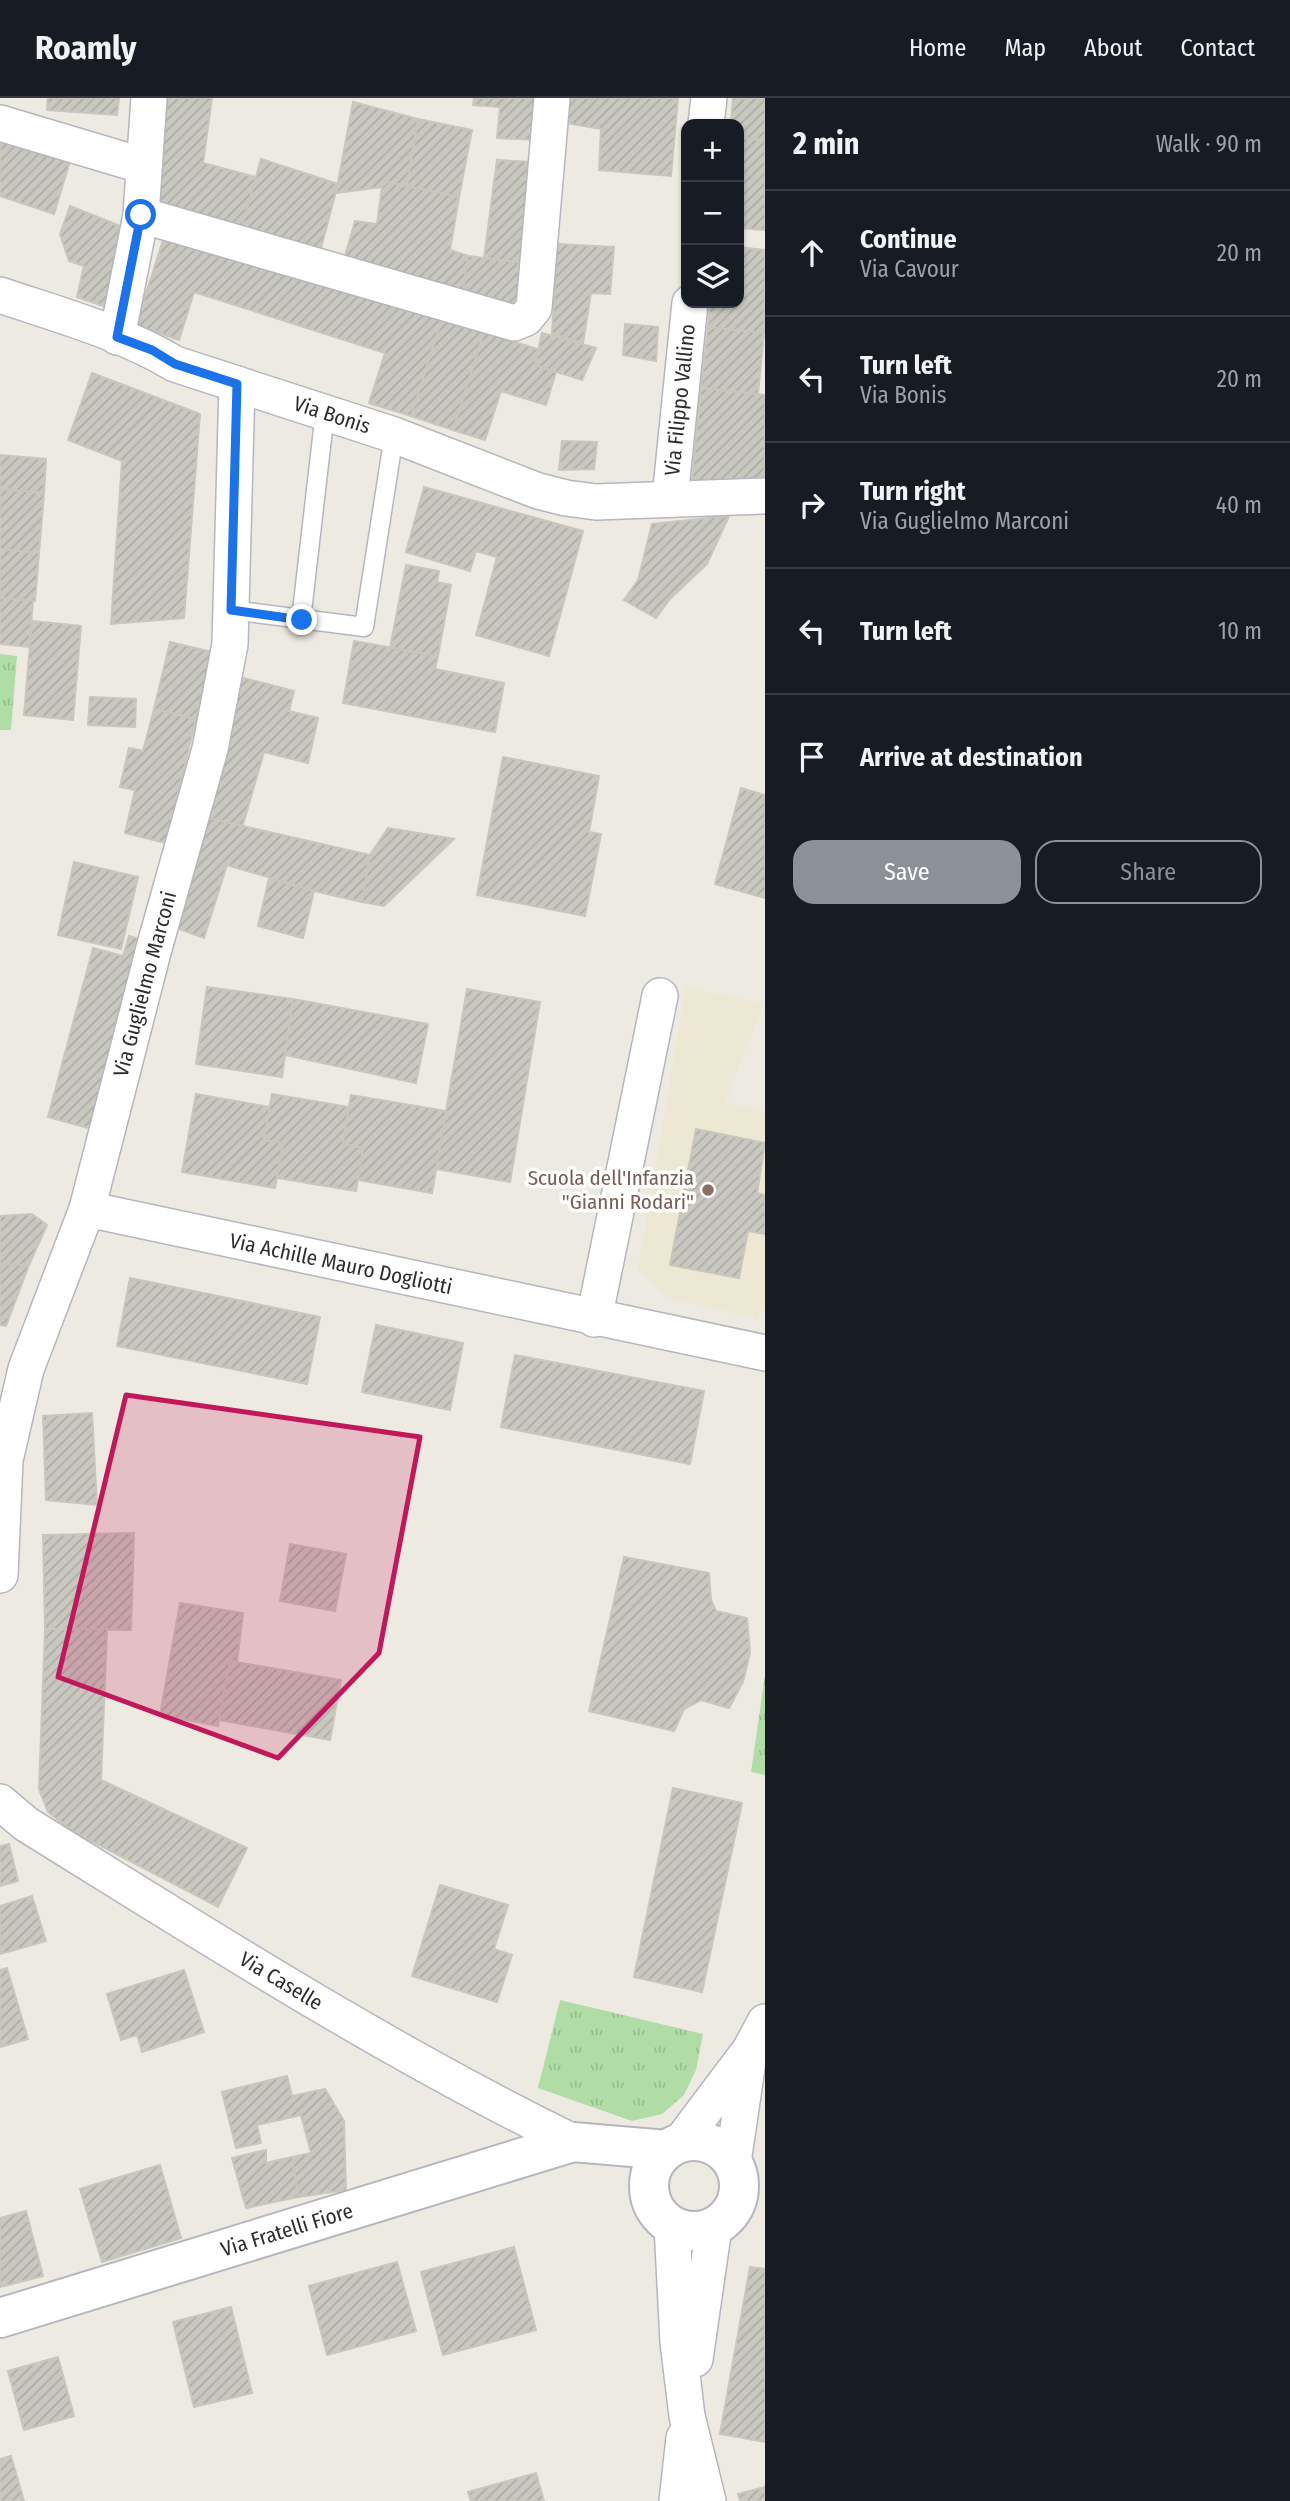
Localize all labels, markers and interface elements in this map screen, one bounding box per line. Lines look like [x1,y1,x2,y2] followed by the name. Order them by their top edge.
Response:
[35,28,136,68] text: Roamly
[909,34,966,62] text: Home
[1004,34,1046,62] text: Map
[1084,34,1142,62] text: About
[1180,34,1255,62] text: Contact
[681,119,744,308] map controls
[681,119,744,182] button: +
[793,126,860,162] text: 2 min
[1156,130,1262,158] text: Walk · 90 m
[681,182,744,245] button: −
[125,199,156,230] route start
[860,224,957,255] text: Continue
[793,234,831,272] icon: ahead
[1217,239,1262,267] text: 20 m
[681,245,744,308] button: layers
[860,255,959,283] text: Via Cavour
[659,323,701,477] street label: Via Filippo Vallino
[860,350,952,381] text: Turn left
[793,360,831,398] icon: left
[1217,365,1262,393] text: 20 m
[860,381,947,409] text: Via Bonis
[290,390,374,440] street label: Via Bonis
[860,476,966,507] text: Turn right
[793,486,831,524] icon: right
[1216,491,1262,519] text: 40 m
[860,507,1069,535] text: Via Guglielmo Marconi
[286,604,317,635] route end
[793,612,831,650] icon: left
[860,616,952,647] text: Turn left
[1218,617,1262,645] text: 10 m
[793,738,831,776] icon: arrive
[860,742,1083,773] text: Arrive at destination
[793,840,1021,904] button: Save
[1035,840,1262,904] button: Share
[108,888,182,1080] street label: Via Guglielmo Marconi
[528,1165,694,1215] place label: Scuola dell'Infanzia "Gianni Rodari"
[700,1182,716,1198] marker: Scuola dell'Infanzia "Gianni Rodari"
[227,1228,455,1300] street label: Via Achille Mauro Dogliotti
[235,1946,327,2016] street label: Via Caselle
[218,2198,356,2262] street label: Via Fratelli Fiore

